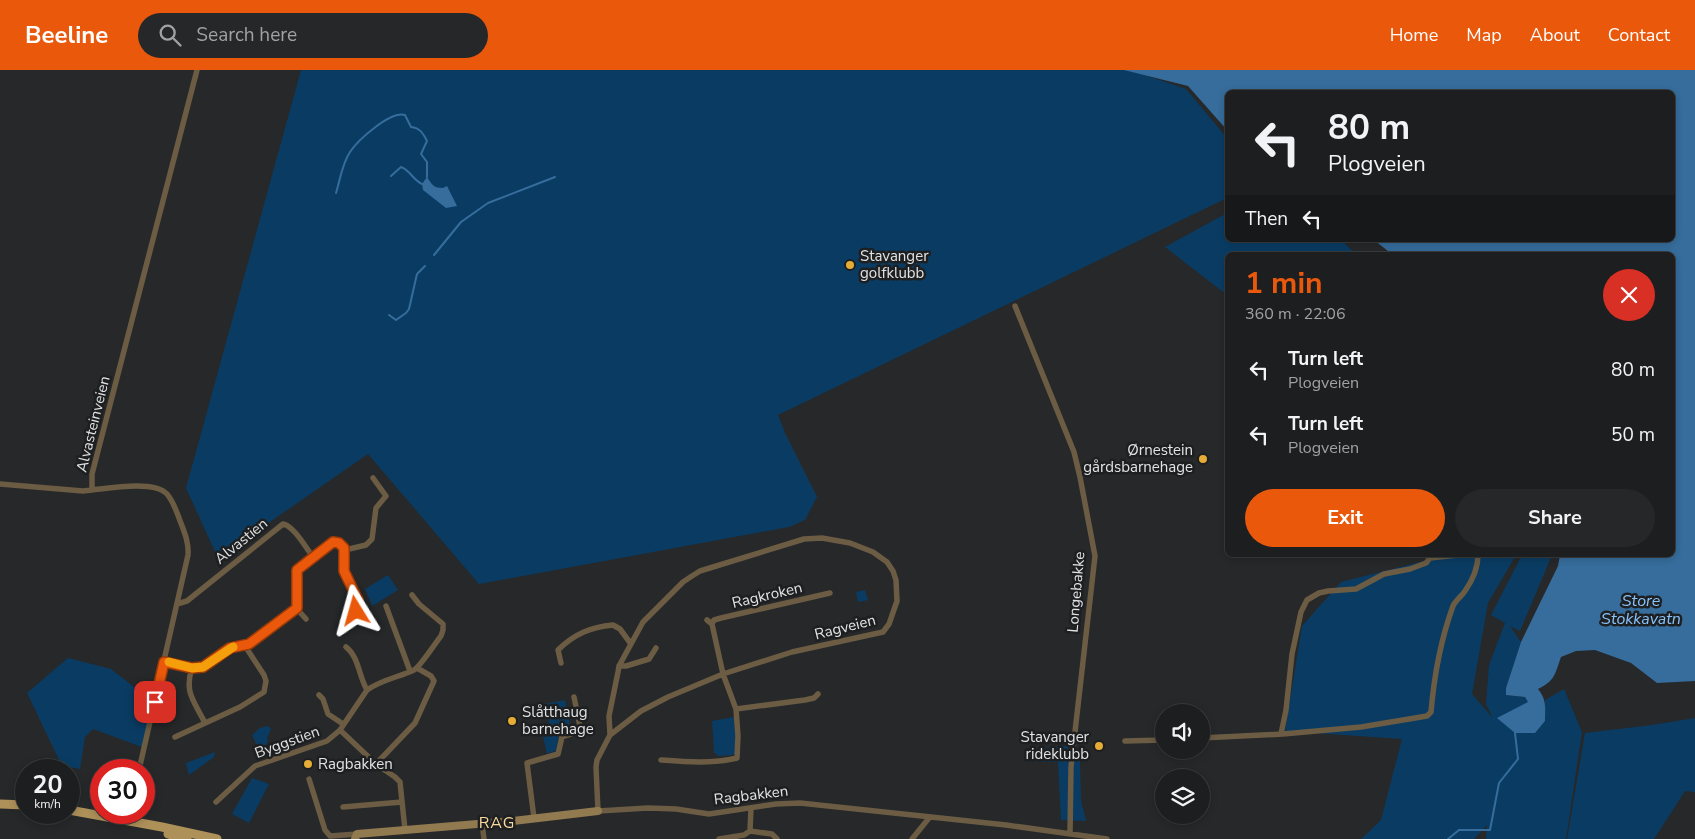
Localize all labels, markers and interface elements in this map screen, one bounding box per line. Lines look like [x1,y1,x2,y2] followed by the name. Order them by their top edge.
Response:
[138,13,488,58] search box
[25,19,108,51] text: Beeline
[156,21,184,49] icon: search
[196,22,297,48] text: Search here
[1390,23,1438,47] text: Home
[1466,23,1502,47] text: Map
[1530,23,1580,47] text: About
[1608,23,1670,47] text: Contact
[1328,104,1410,151] text: 80 m
[1245,110,1310,175] icon: left
[1328,149,1426,179] text: Plogveien
[1298,205,1326,233] icon: left
[1245,206,1288,232] text: Then
[860,246,929,283] place label: Stavanger golfklubb
[844,259,856,271] marker: Stavanger golfklubb
[1245,263,1323,304] text: 1 min
[1603,269,1655,321] button: close
[1245,303,1346,325] text: 360 m · 22:06
[1288,346,1363,372] text: Turn left
[1245,356,1273,384] icon: left
[1611,357,1655,383] text: 80 m
[1288,372,1359,394] text: Plogveien
[71,374,115,474] street label: Alvasteinveien
[1288,411,1363,437] text: Turn left
[1245,421,1273,449] icon: left
[1611,422,1655,448] text: 50 m
[1288,437,1359,459] text: Plogveien
[1083,440,1193,477] place label: Ørnestein gårdsbarnehage
[1197,453,1209,465] marker: Ørnestein gårdsbarnehage
[1245,489,1445,547] button: Exit
[1455,489,1655,547] button: Share
[210,513,272,569] street label: Alvastien
[1063,551,1090,633] street label: Longebakke
[730,577,804,613] street label: Ragkroken
[329,584,381,636] position arrow
[1601,590,1681,630] water label: Store Stokkavatn
[812,610,878,644] street label: Ragveien
[134,681,176,723] pin
[141,688,169,716] icon: arrive
[522,702,594,739] place label: Slåtthaug barnehage
[1155,704,1210,824] map controls
[1155,704,1210,759] button: sound
[506,715,518,727] marker: Slåtthaug barnehage
[252,721,322,763] street label: Byggstien
[1020,727,1090,764] place label: Stavanger rideklubb
[1093,740,1105,752] marker: Stavanger rideklubb
[318,754,393,774] place label: Ragbakken
[302,758,314,770] marker: Ragbakken
[90,759,155,824] speed limit sign: 30
[32,768,63,802] text: 20
[1155,769,1210,824] button: layers
[713,781,789,809] street label: Ragbakken
[34,796,61,812] text: km/h
[479,812,515,834] district label: RAG

